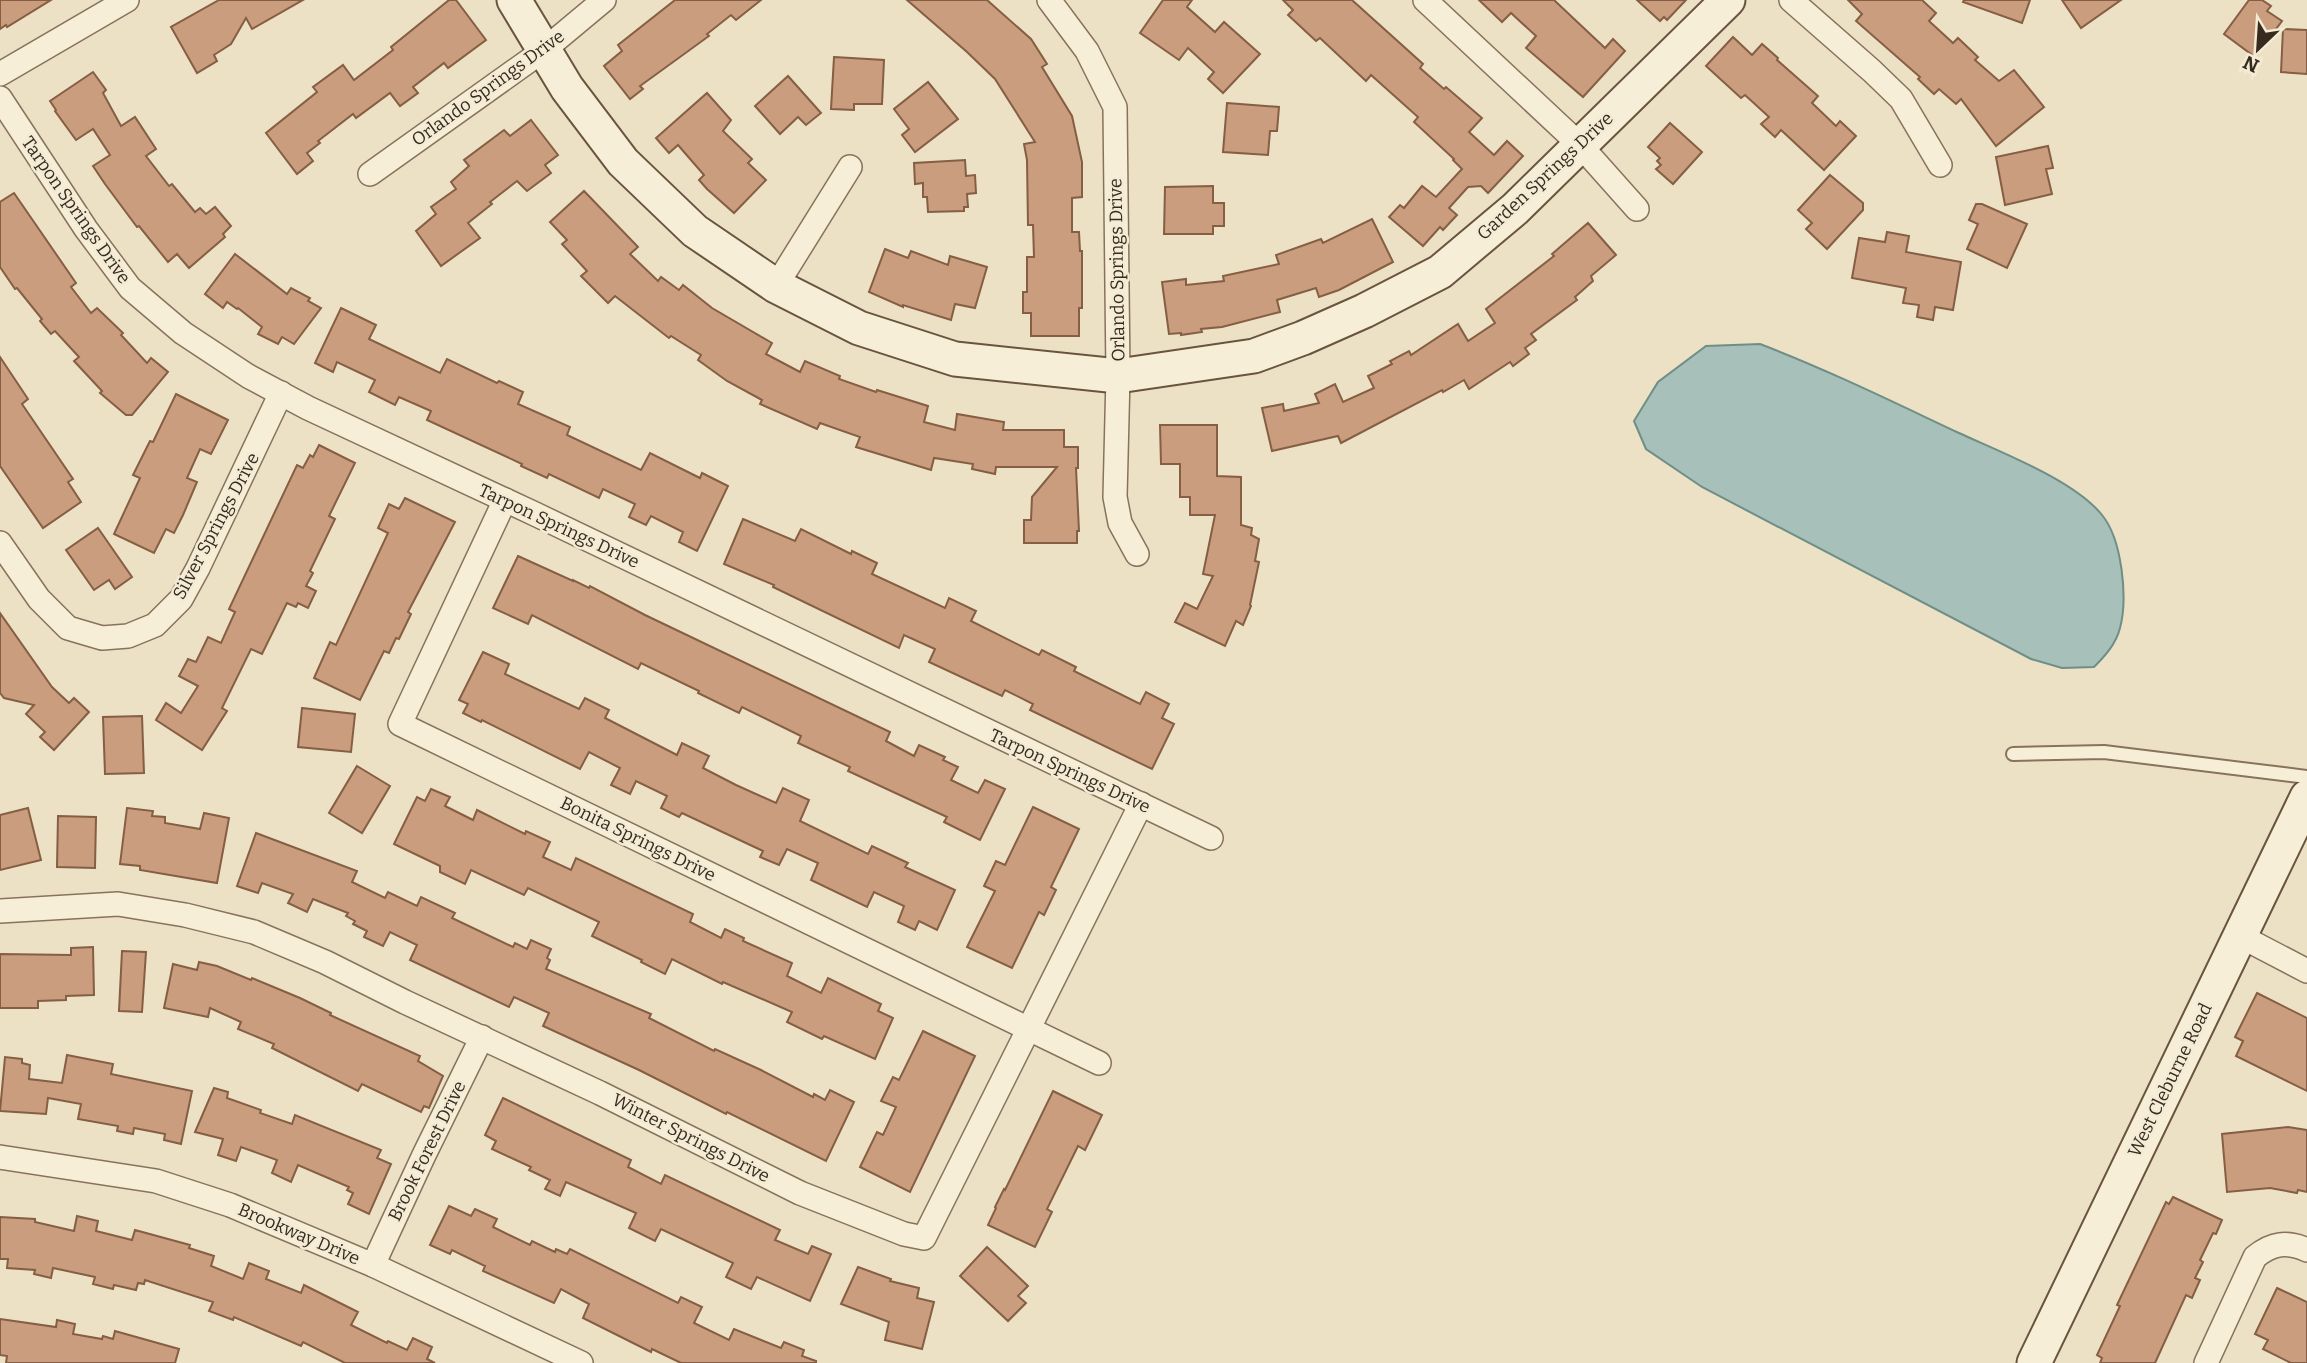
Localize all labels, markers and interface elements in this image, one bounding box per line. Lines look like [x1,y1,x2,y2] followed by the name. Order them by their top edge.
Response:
[2223,14,2293,84] north arrow
[407,25,569,151] street label: Orlando Springs Drive
[2239,50,2263,77] text: N
[1472,107,1618,245] street label: Garden Springs Drive
[17,132,135,288] street label: Tarpon Springs Drive
[1104,178,1130,362] street label: Orlando Springs Drive
[168,449,264,603] street label: Silver Springs Drive
[475,479,643,573] street label: Tarpon Springs Drive
[986,724,1154,818] street label: Tarpon Springs Drive
[557,792,719,886] street label: Bonita Springs Drive
[2123,999,2217,1160] street label: West Cleburne Road
[383,1077,471,1225] street label: Brook Forest Drive
[609,1089,773,1187] street label: Winter Springs Drive
[235,1198,363,1270] street label: Brookway Drive

